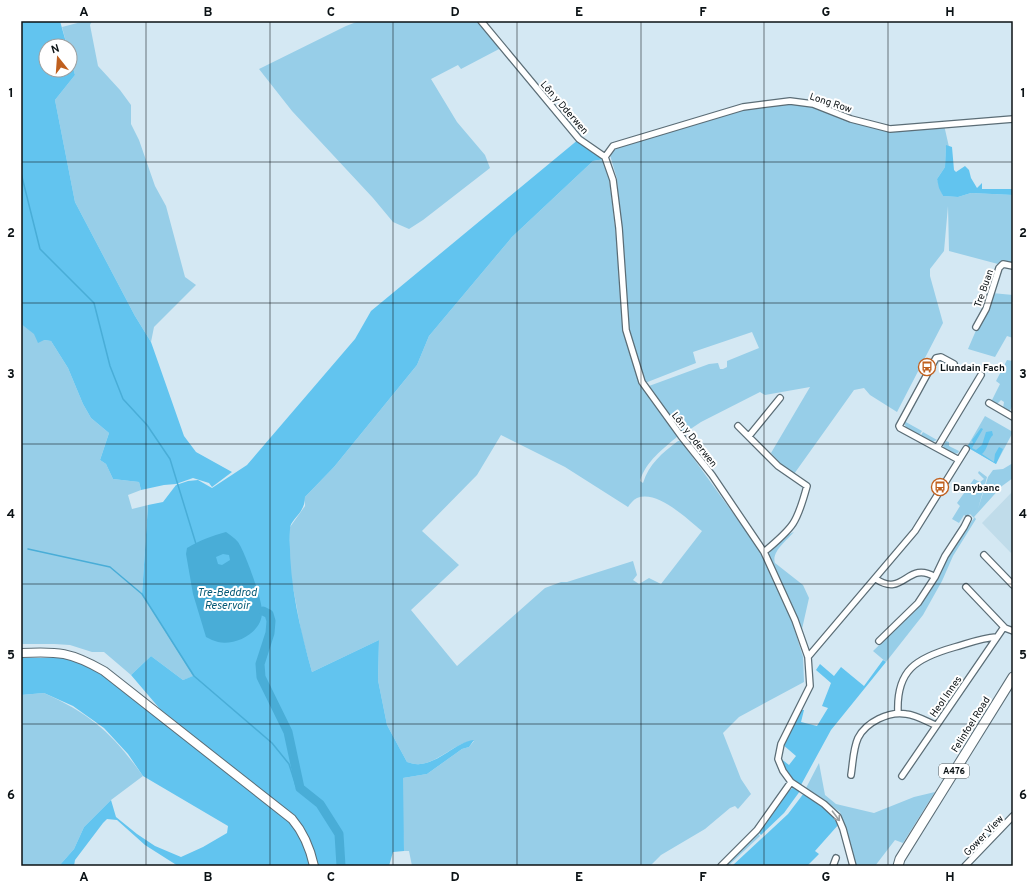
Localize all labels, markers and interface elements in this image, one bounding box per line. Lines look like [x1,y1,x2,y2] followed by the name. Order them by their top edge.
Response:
[79,5,89,21] text: A
[204,5,213,21] text: B
[327,5,335,21] text: C
[450,5,460,21] text: D
[575,5,583,21] text: E
[699,5,707,21] text: F
[822,5,831,21] text: G
[945,5,955,21] text: H
[38,38,78,78] north arrow
[50,42,61,57] text: N
[537,79,591,137] street label: Lôn y Dderwen
[8,86,14,102] text: 1
[1020,86,1026,102] text: 1
[808,90,853,116] street label: Long Row
[7,226,15,242] text: 2
[1019,226,1027,242] text: 2
[972,268,997,309] street label: Tre Buan
[917,357,937,377] bus stop icon: Llundain Fach
[940,362,1005,375] place label: Llundain Fach
[7,367,15,383] text: 3
[1019,367,1027,383] text: 3
[668,410,719,470] street label: Lôn y Dderwen
[930,477,950,497] bus stop icon: Danybanc
[953,482,1000,495] place label: Danybanc
[7,507,15,523] text: 4
[1019,507,1027,523] text: 4
[197,586,258,613] water label: Tre-Beddrod Reservoir
[7,648,15,664] text: 5
[1019,648,1027,664] text: 5
[927,673,965,720] street label: Heol Innes
[949,695,994,755] street label: Felinfoel Road
[939,764,969,778] road number: A476
[7,788,15,804] text: 6
[1019,788,1027,804] text: 6
[832,810,840,821] one-way arrow
[961,813,1007,859] street label: Gower View
[79,870,89,886] text: A
[204,870,213,886] text: B
[327,870,335,886] text: C
[450,870,460,886] text: D
[575,870,583,886] text: E
[699,870,707,886] text: F
[822,870,831,886] text: G
[945,870,955,886] text: H

